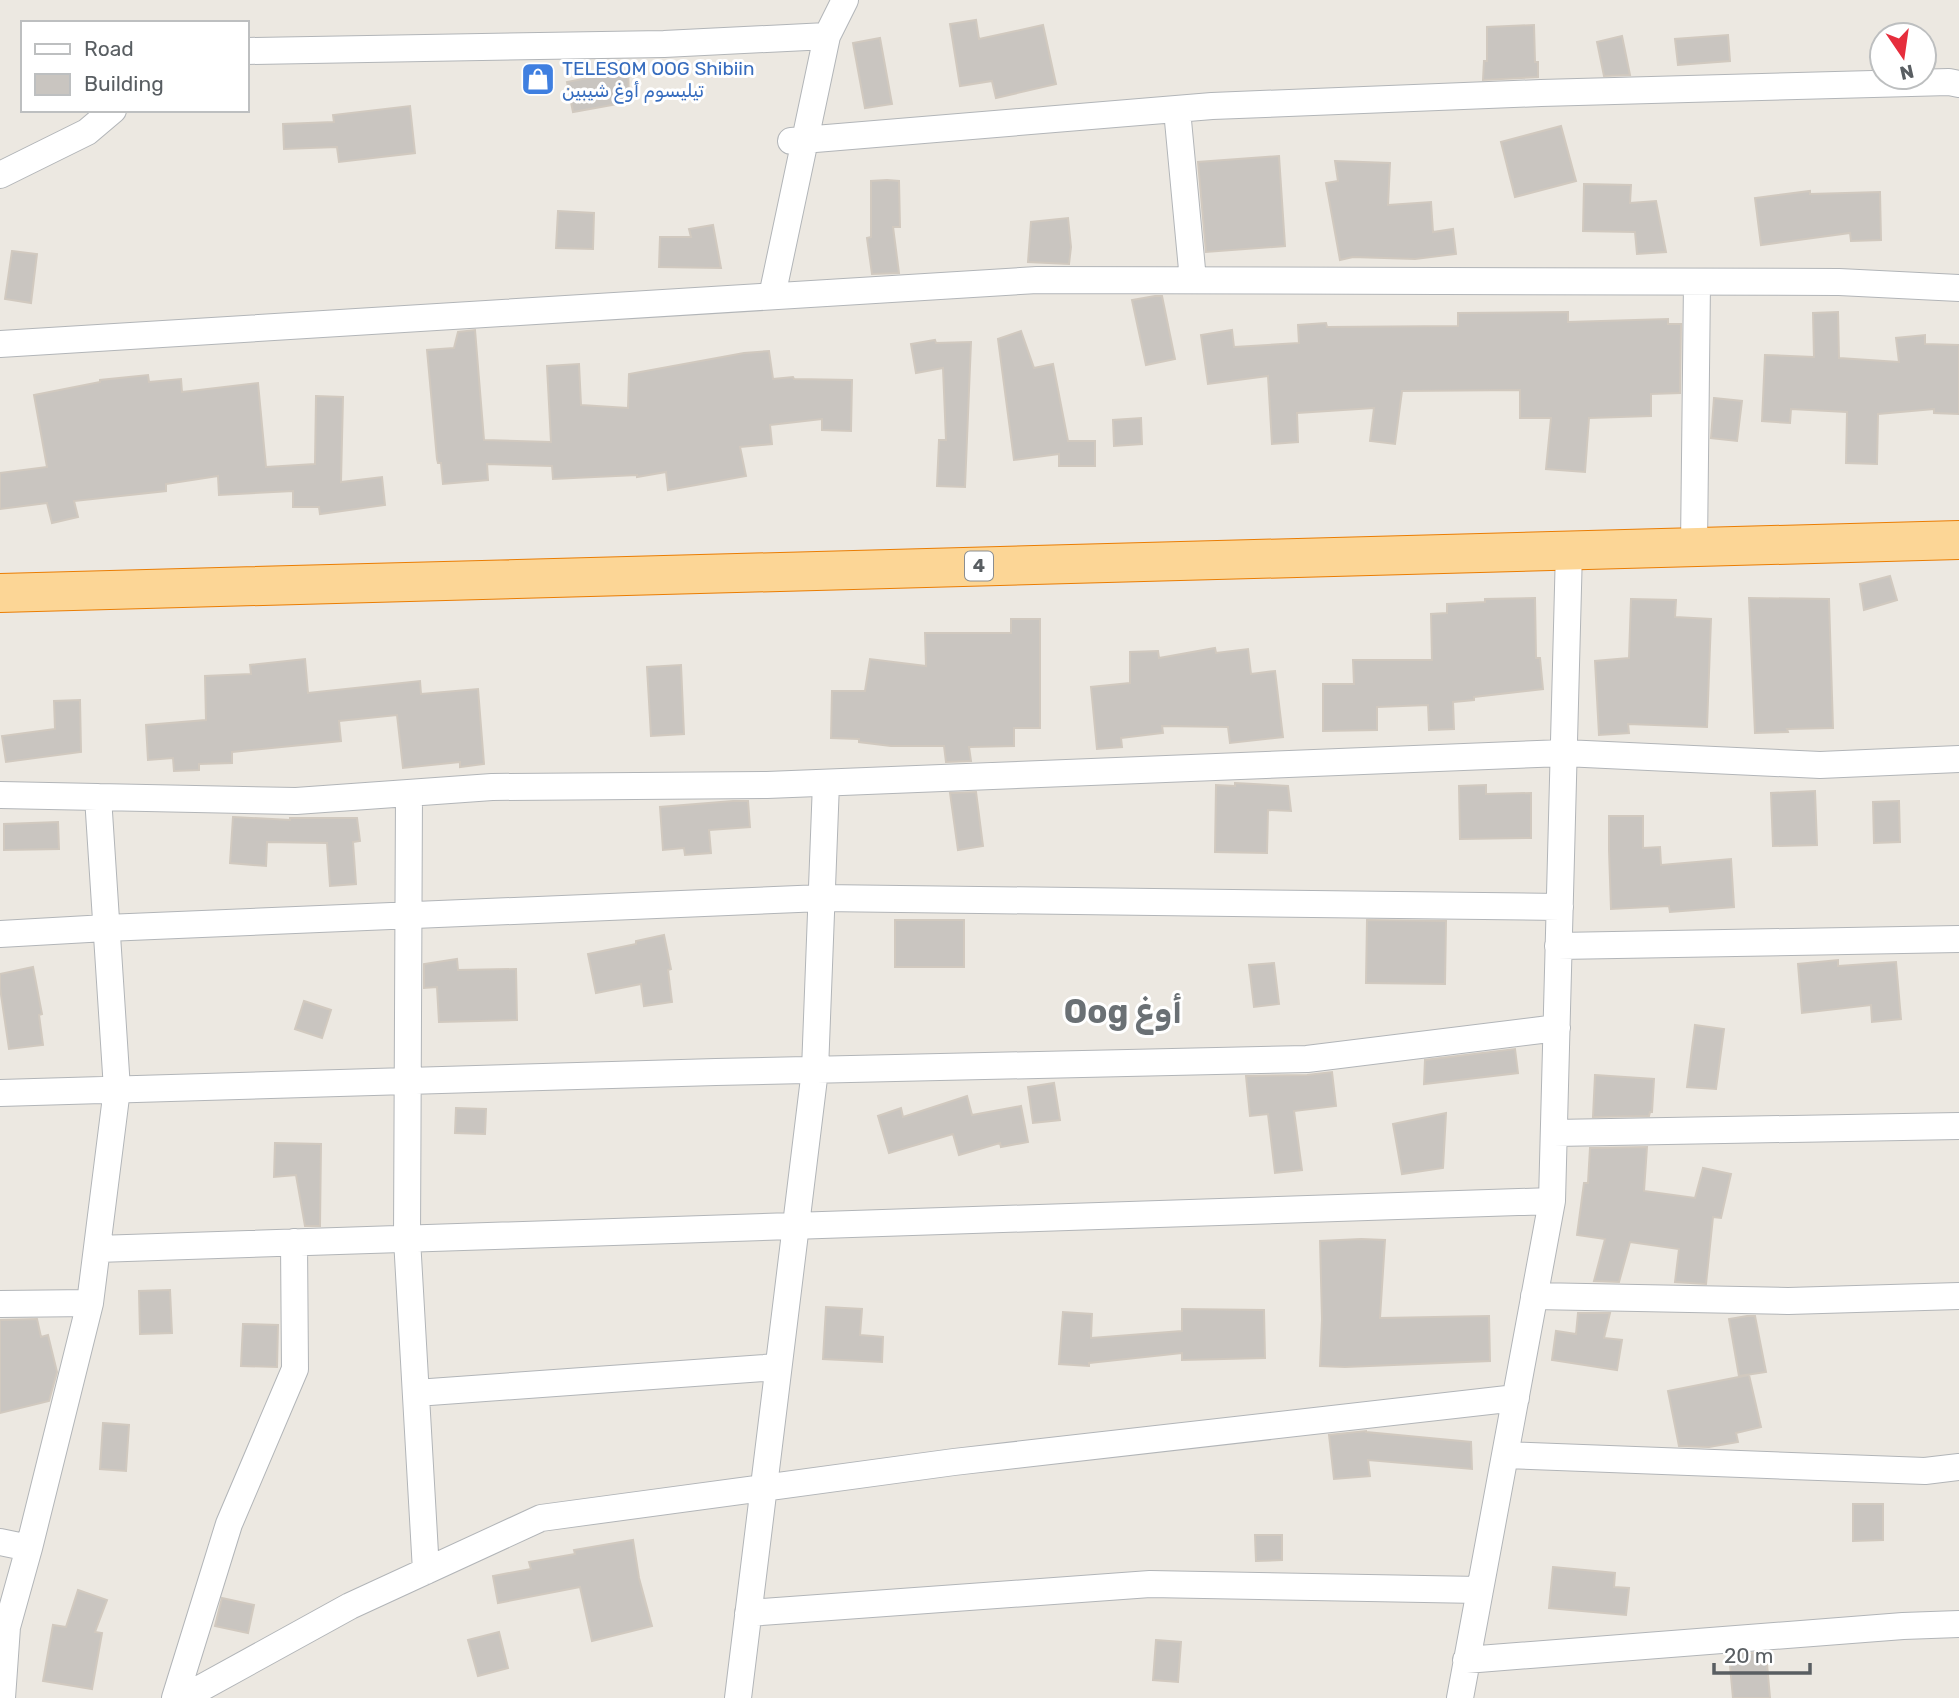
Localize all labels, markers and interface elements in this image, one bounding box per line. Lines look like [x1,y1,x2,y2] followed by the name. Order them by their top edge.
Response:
[21,21,248,112] legend
[1868,21,1938,91] north arrow
[84,36,134,61] text: Road
[562,57,754,104] place label: TELESOM OOG Shibiin تيليسوم أوغ شيبين
[1897,59,1916,85] text: N
[519,60,557,98] shop icon: TELESOM OOG Shibiin تيليسوم أوغ شيبين
[84,71,164,96] text: Building
[965,552,993,580] road number: 4
[1064,992,1182,1035] district label: Oog أوغ
[1714,1632,1810,1676] scale bar
[1724,1643,1773,1668] text: 20 m

